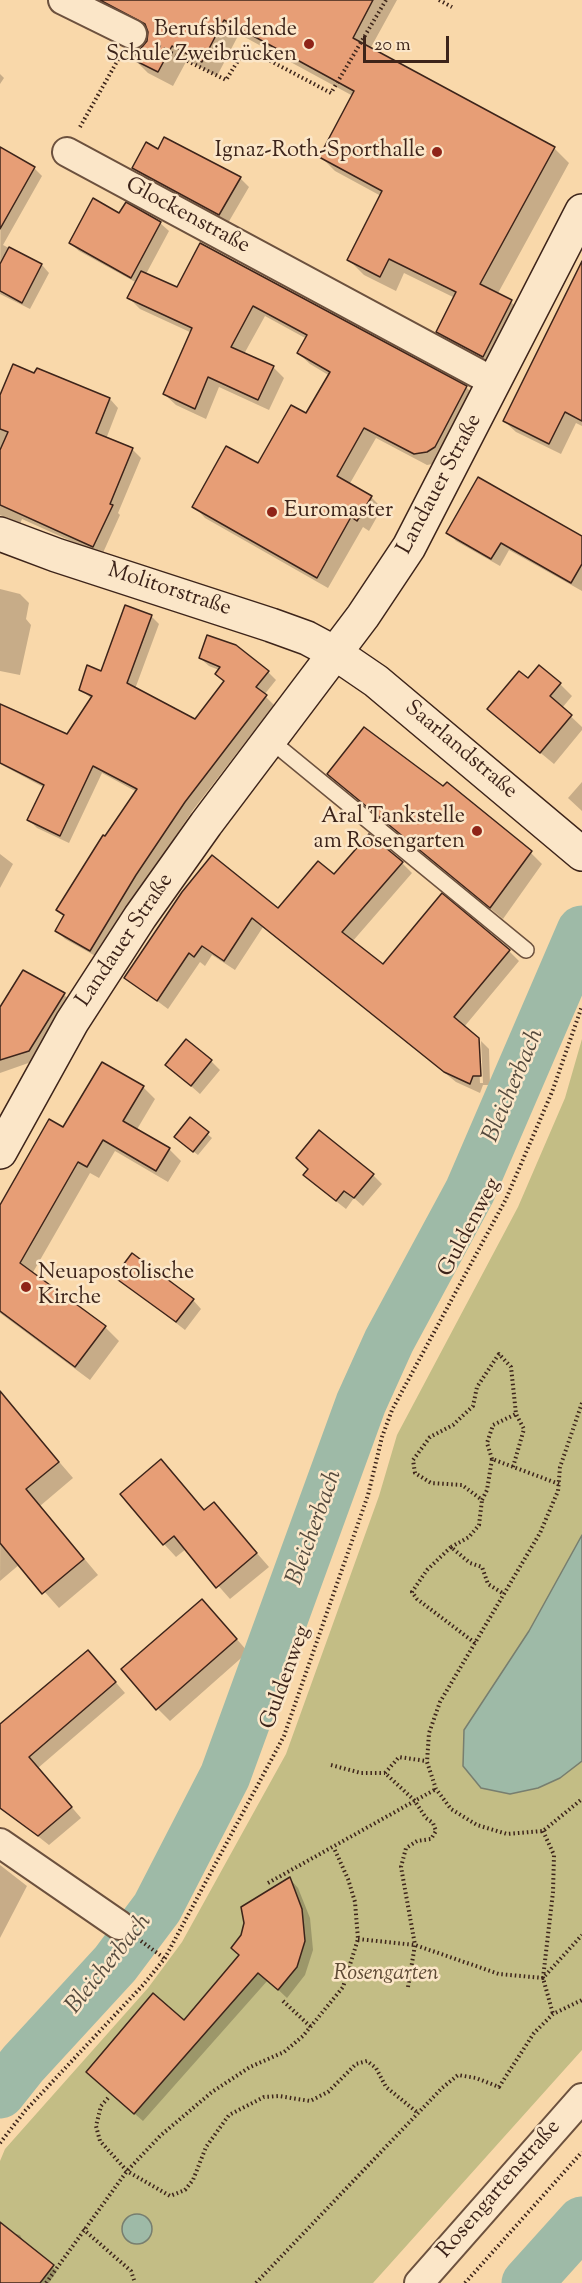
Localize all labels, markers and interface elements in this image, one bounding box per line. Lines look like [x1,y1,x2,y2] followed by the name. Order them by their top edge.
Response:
[106,18,297,70] place label: Berufsbildende Schule Zweibrücken
[366,24,452,62] scale bar
[374,33,411,59] text: 20 m
[302,37,316,51] marker: Berufsbildende Schule Zweibrücken
[215,139,425,165] place label: Ignaz-Roth-Sporthalle
[430,145,444,159] marker: Ignaz-Roth-Sporthalle
[120,173,254,261] street label: Glockenstraße
[393,410,489,560] street label: Landauer Straße
[284,499,393,525] place label: Euromaster
[265,505,279,519] marker: Euromaster
[104,559,234,623] street label: Molitorstraße
[398,696,522,806] street label: Saarlandstraße
[314,805,465,856] place label: Aral Tankstelle am Rosengarten
[470,824,484,838] marker: Aral Tankstelle am Rosengarten
[72,869,180,1013] street label: Landauer Straße
[478,1025,552,1147] water label: Bleicherbach
[434,1174,508,1282] street label: Guldenweg
[38,1261,194,1312] place label: Neuapostolische Kirche
[19,1280,33,1294] marker: Neuapostolische Kirche
[282,1467,350,1589] water label: Bleicherbach
[256,1623,318,1733] street label: Guldenweg
[61,1909,159,2021] water label: Bleicherbach
[333,1962,439,1988] park label: Rosengarten
[433,2115,567,2265] street label: Rosengartenstraße

